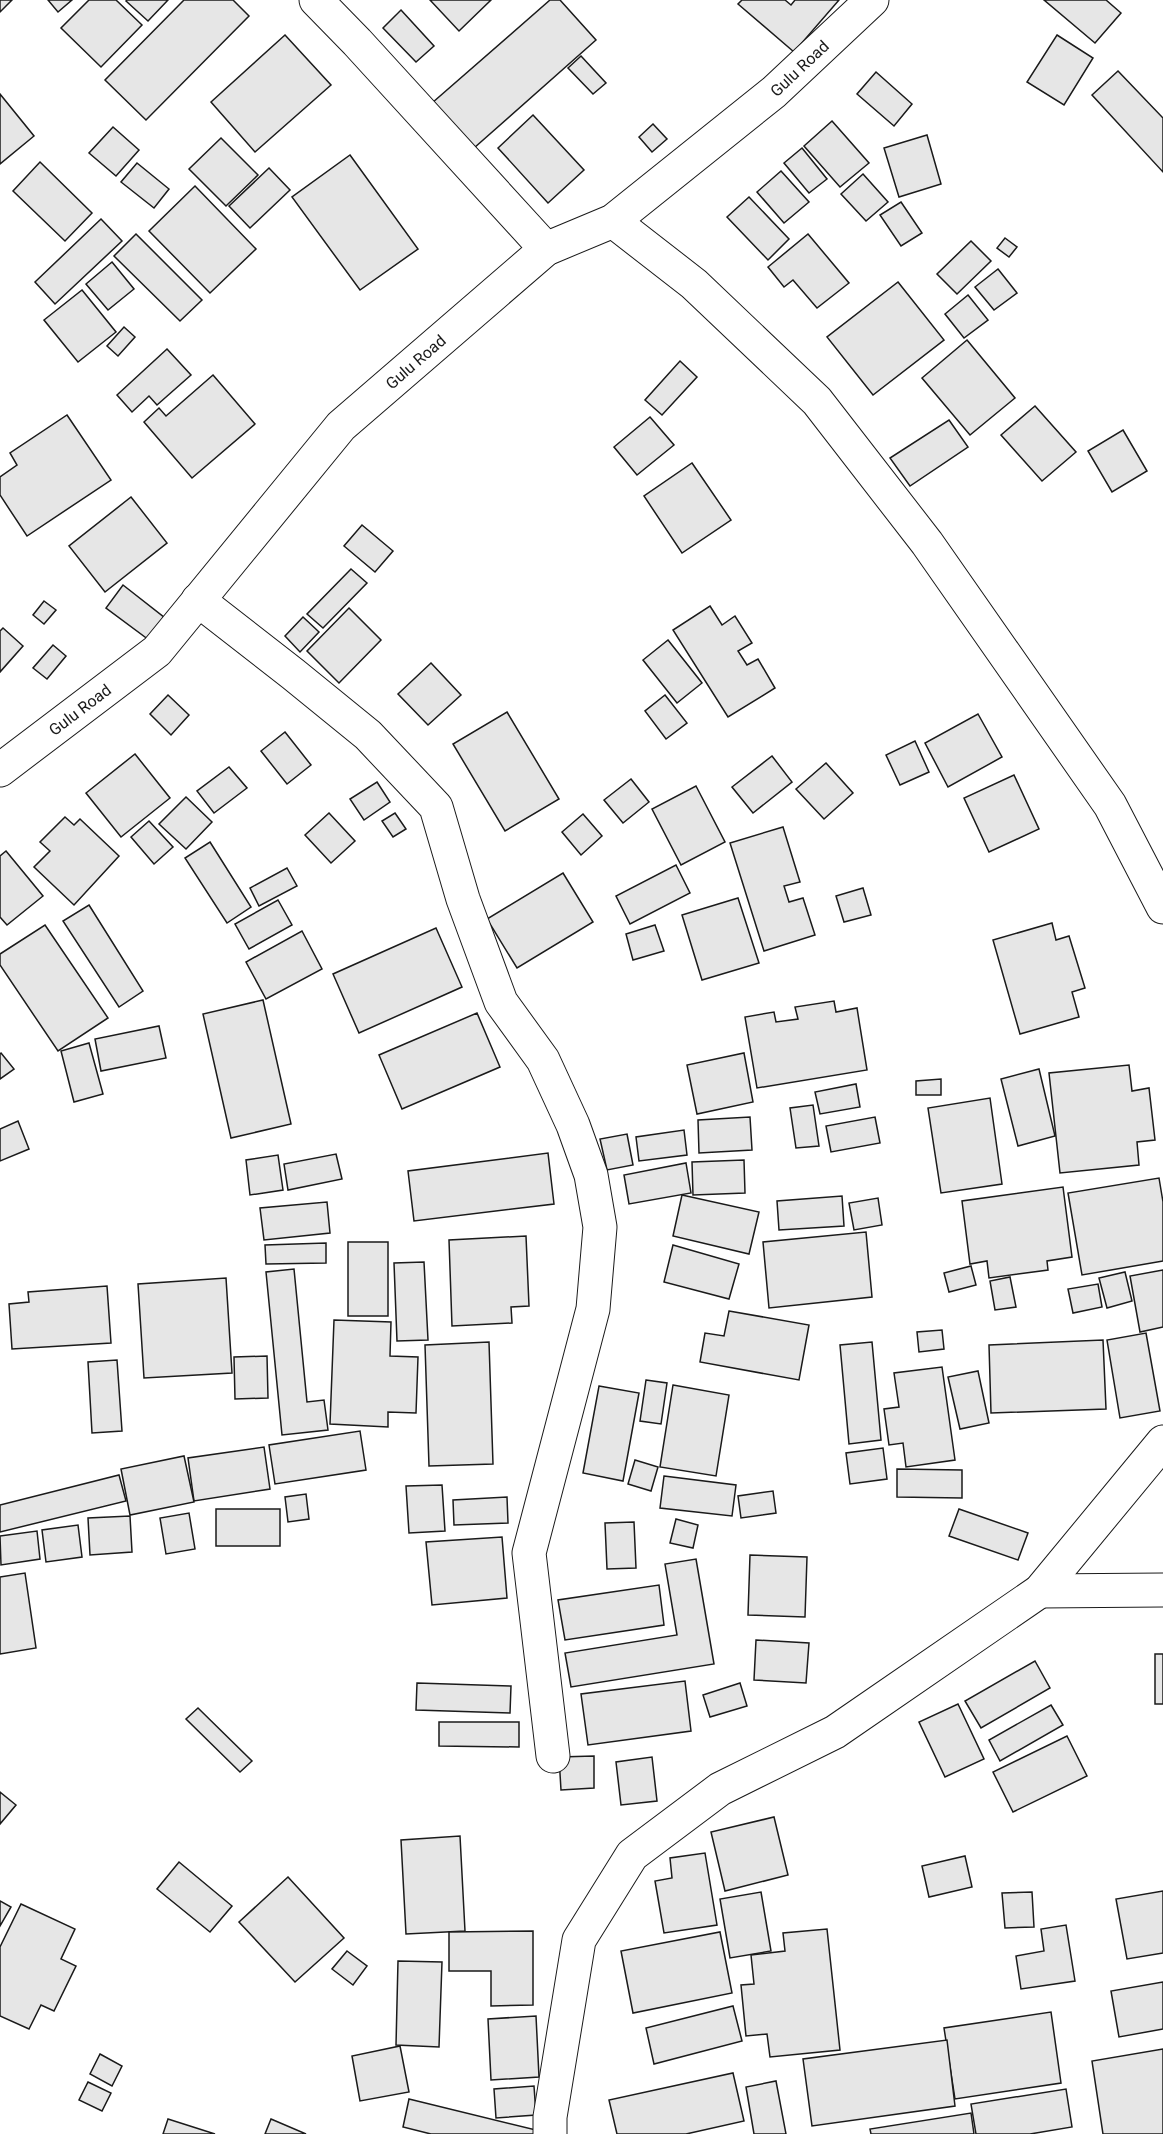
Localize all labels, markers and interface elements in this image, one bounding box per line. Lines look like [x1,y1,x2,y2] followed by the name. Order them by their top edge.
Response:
[766,37,833,101] street label: Gulu Road
[382,331,450,393] street label: Gulu Road
[45,680,115,740] street label: Gulu Road

